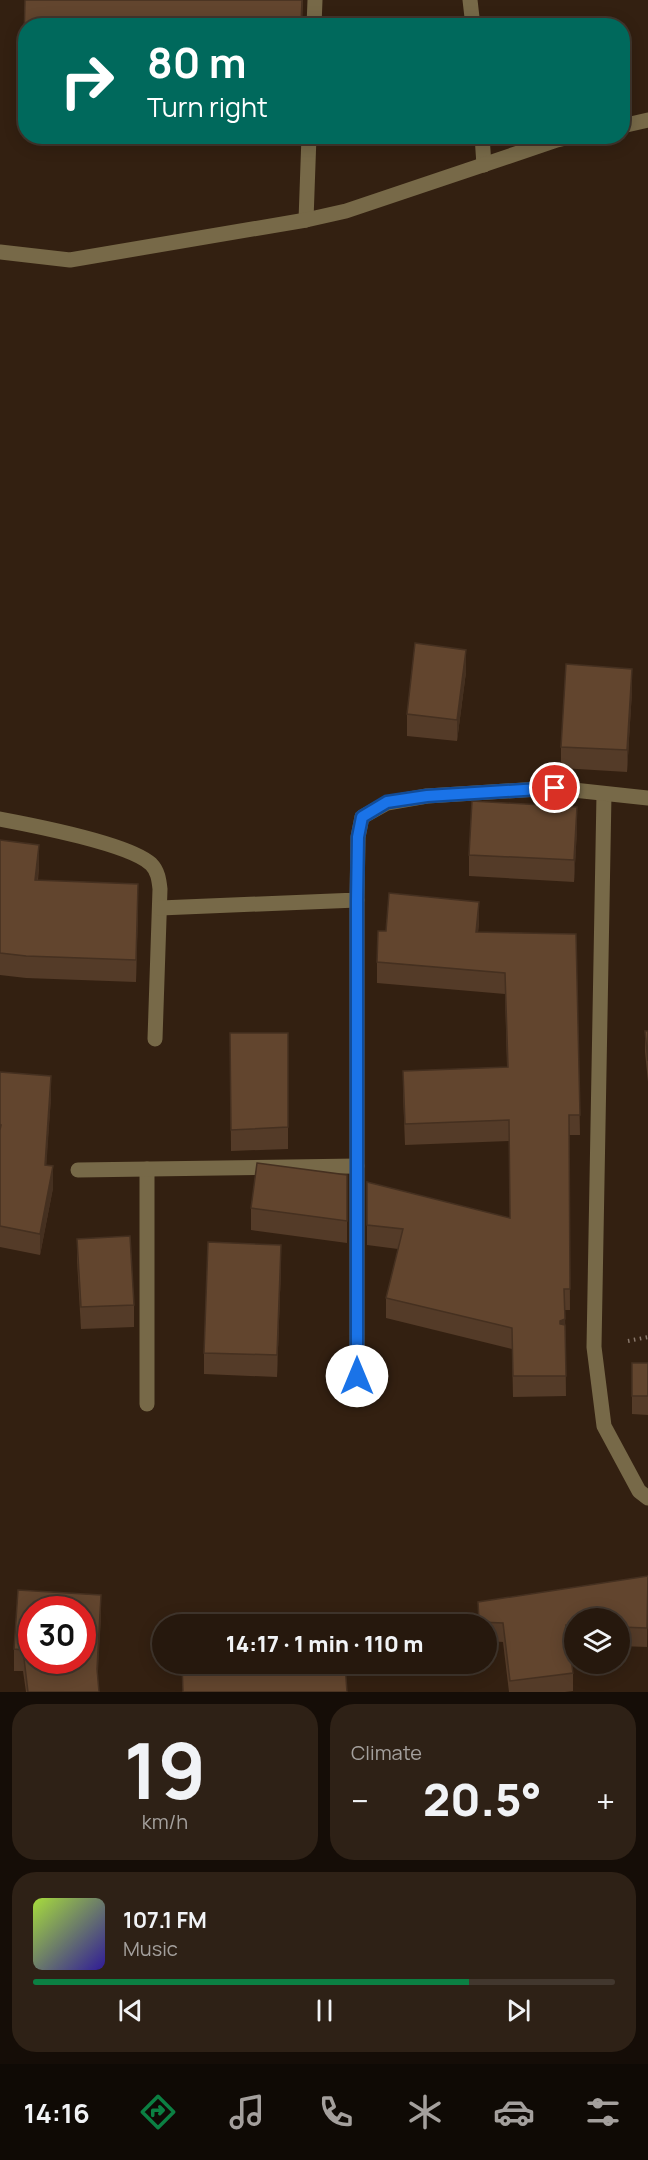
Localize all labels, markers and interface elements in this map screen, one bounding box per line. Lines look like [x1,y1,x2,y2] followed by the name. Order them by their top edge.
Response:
[147,33,247,91] text: 80 m
[48,42,126,120] icon: right
[147,88,268,125] text: Turn right
[529,762,580,813] pin
[538,771,571,804] icon: arrive
[325,1344,389,1408] position arrow
[18,1596,96,1674] speed limit sign: 30
[564,1608,630,1674] map controls
[564,1608,630,1674] button: layers
[226,1629,423,1659] text: 14:17 · 1 min · 110 m
[124,1716,206,1822] text: 19
[351,1739,422,1766] text: Climate
[423,1768,542,1830] text: 20.5°
[351,1778,369,1823] text: −
[596,1778,615,1823] text: +
[142,1808,188,1835] text: km/h
[123,1905,207,1935] text: 107.1 FM
[123,1935,178,1962] text: Music
[114,1994,147,2027] icon: previous
[308,1994,341,2027] icon: pause
[502,1994,535,2027] icon: next
[137,2091,179,2133] icon: directions
[226,2091,268,2133] icon: music
[315,2091,357,2133] icon: phone
[404,2091,446,2133] icon: climate
[493,2091,535,2133] icon: car
[582,2091,624,2133] icon: filters
[24,2094,90,2131] text: 14:16

